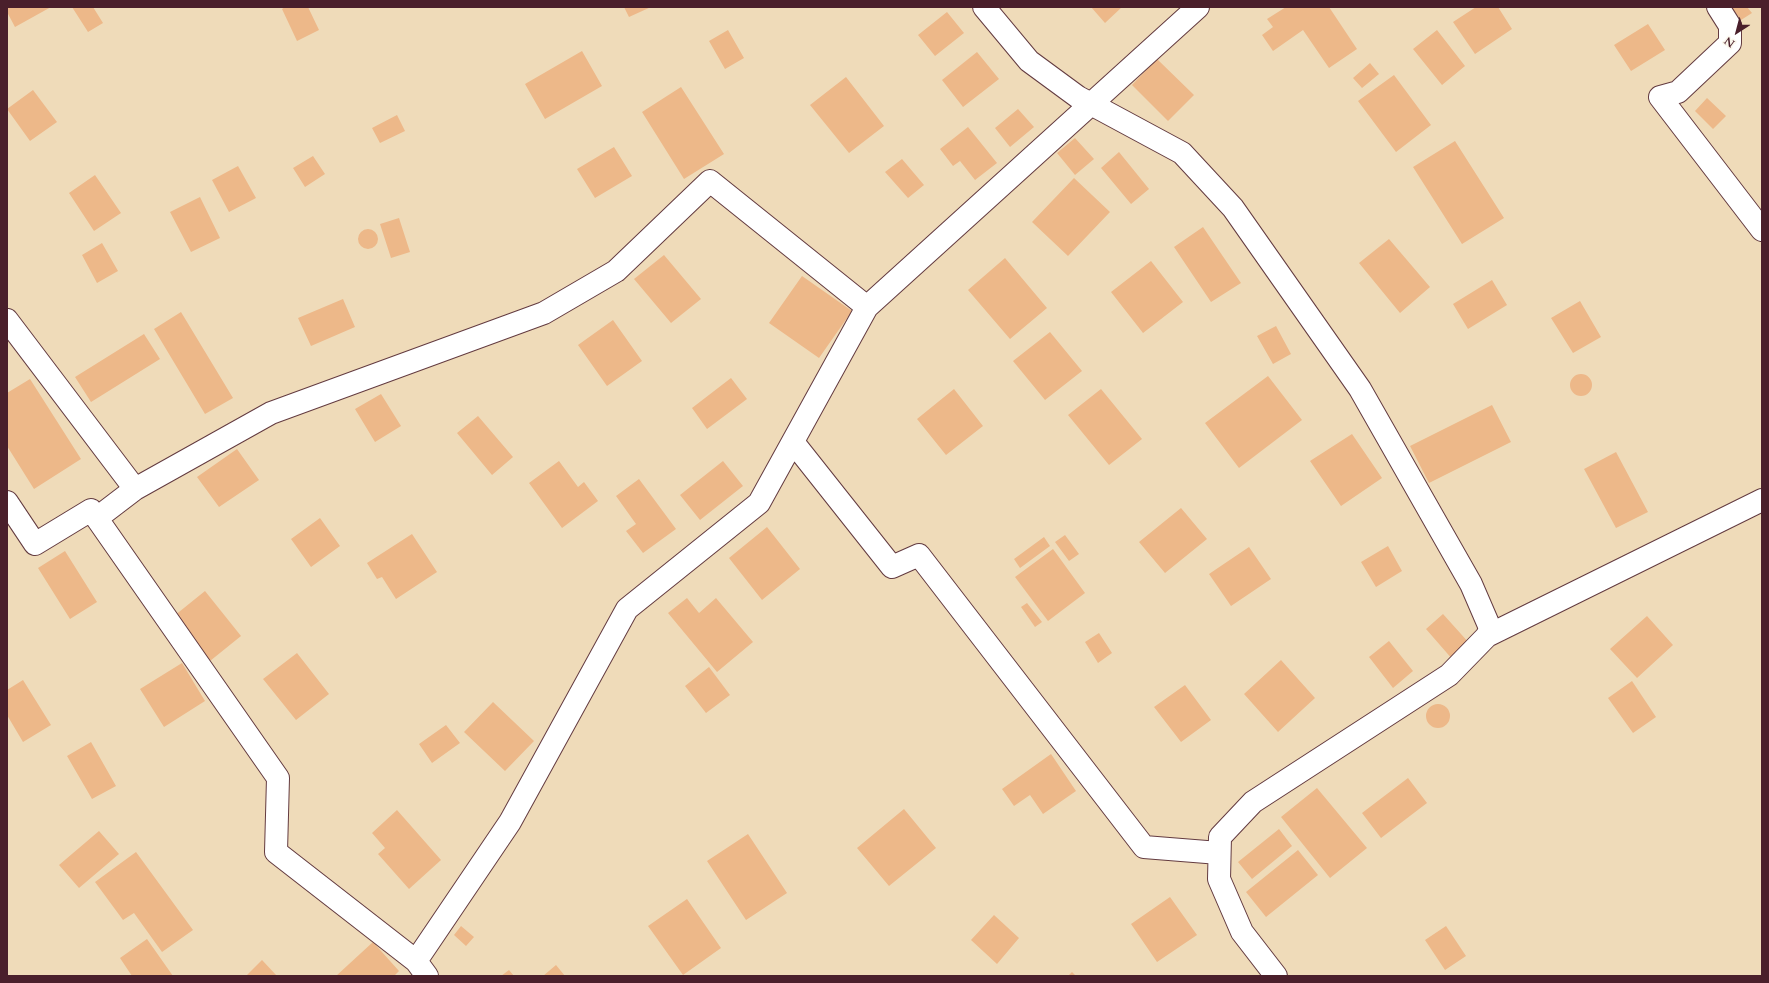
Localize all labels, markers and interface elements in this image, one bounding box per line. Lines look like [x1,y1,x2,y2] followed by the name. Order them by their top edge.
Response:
[1717,12,1757,52] north arrow
[1721,33,1738,51] text: N

